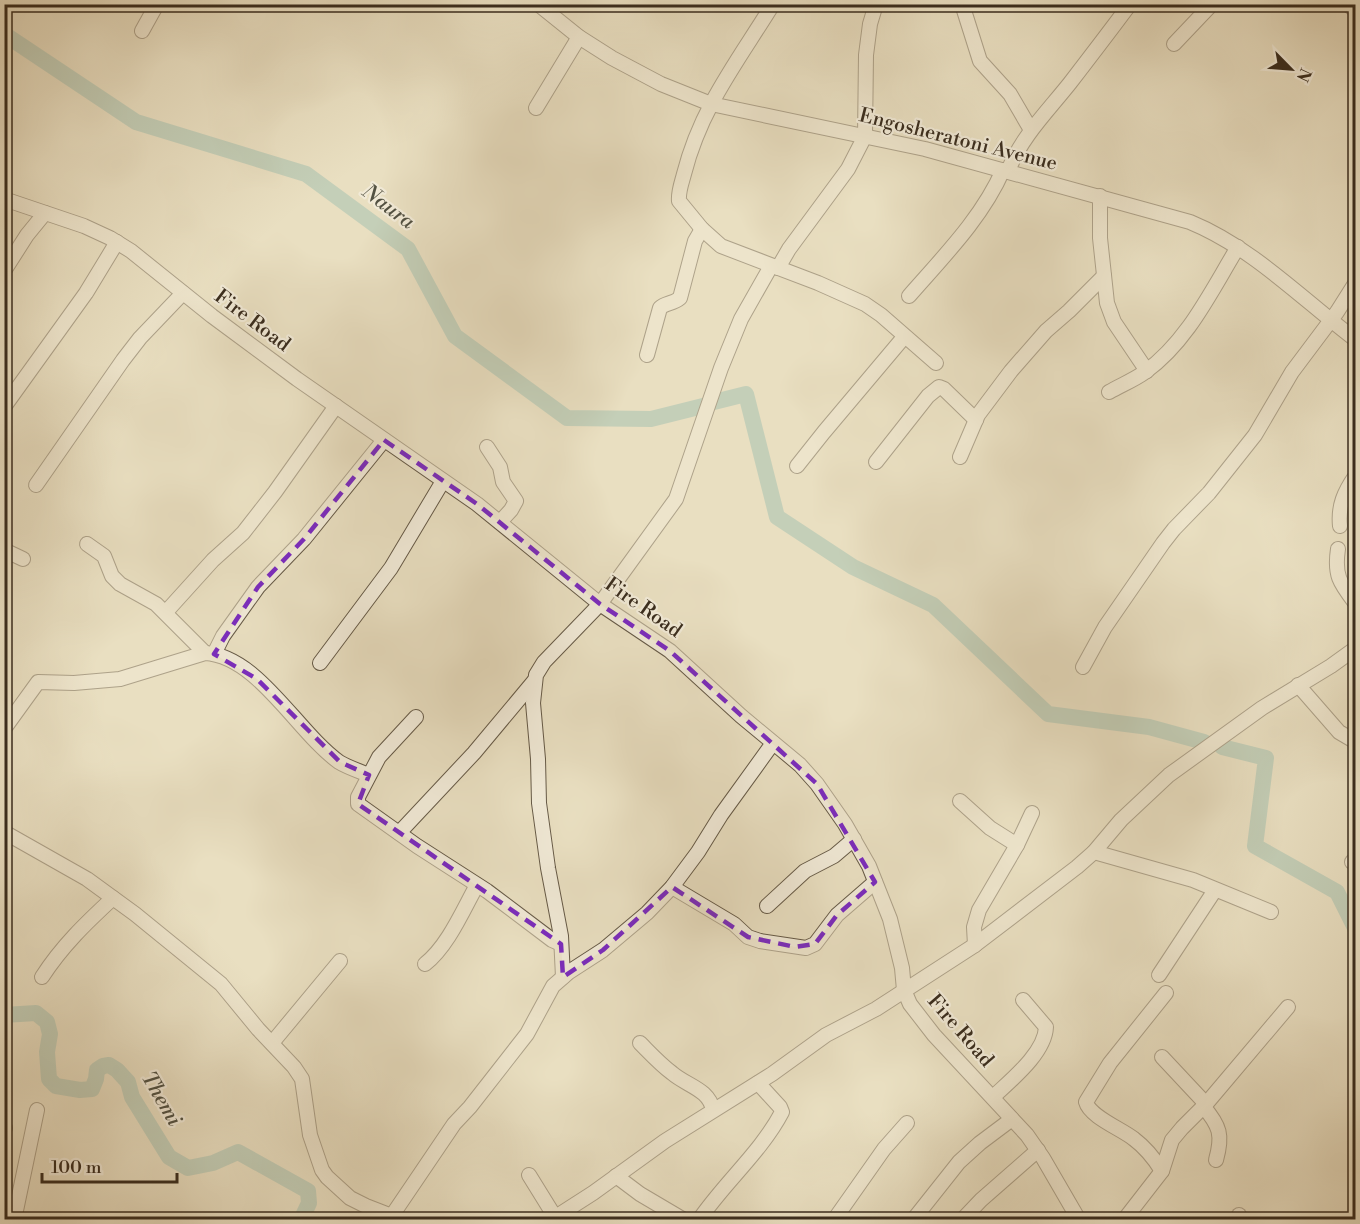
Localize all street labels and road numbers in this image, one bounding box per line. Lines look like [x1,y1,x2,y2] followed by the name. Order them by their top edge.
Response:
[856,103,1060,177] street label: Engosheratoni Avenue
[209,284,295,358] street label: Fire Road
[600,572,687,644] street label: Fire Road
[921,989,999,1073] street label: Fire Road

